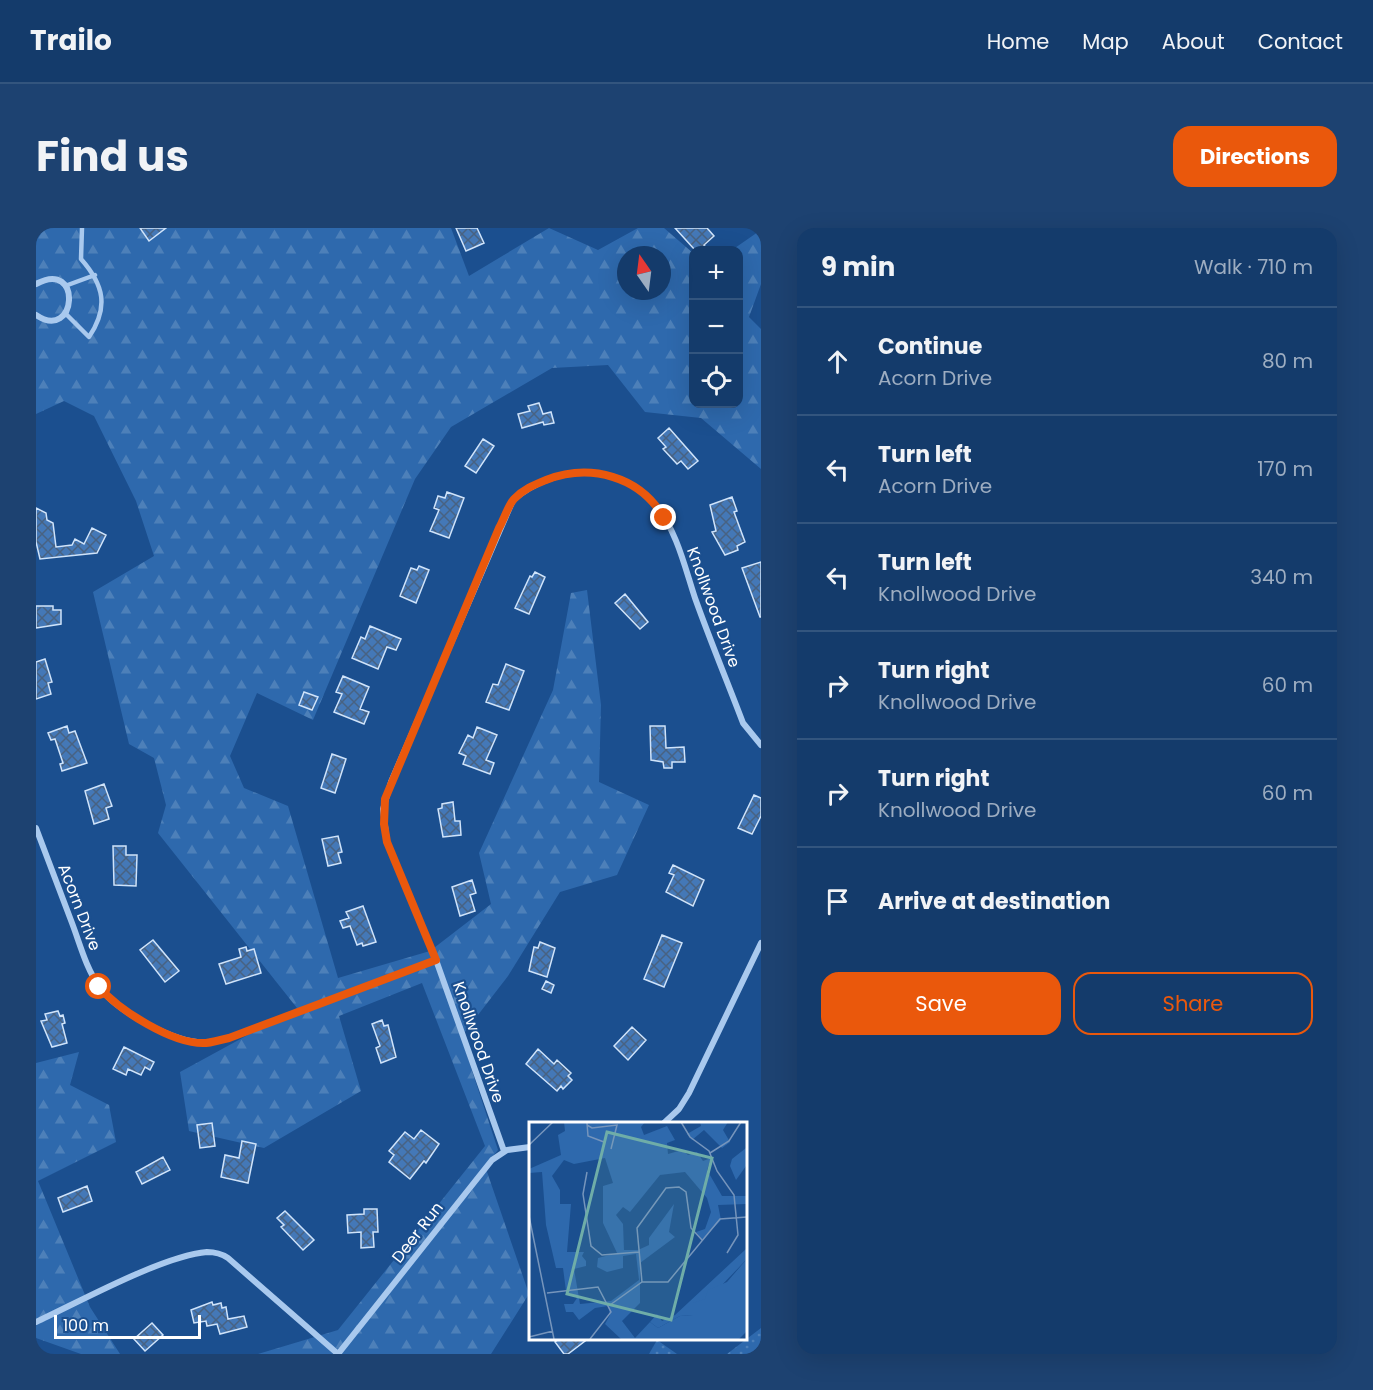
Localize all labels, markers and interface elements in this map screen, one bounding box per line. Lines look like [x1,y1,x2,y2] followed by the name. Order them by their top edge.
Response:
[30,21,112,60] text: Trailo
[987,27,1049,56] text: Home
[1082,27,1129,56] text: Map
[1162,27,1225,56] text: About
[1258,27,1343,56] text: Contact
[1173,126,1337,187] button: Directions
[36,127,189,186] text: Find us
[617,246,671,300] north arrow
[689,246,743,408] map controls
[689,246,743,300] button: +
[821,249,895,285] text: 9 min
[1194,253,1313,281] text: Walk · 710 m
[689,300,743,354] button: −
[878,331,982,362] text: Continue
[821,345,854,378] icon: ahead
[1262,347,1313,375] text: 80 m
[689,354,743,408] button: locate
[878,364,992,392] text: Acorn Drive
[878,439,972,470] text: Turn left
[821,453,854,486] icon: left
[1257,455,1313,483] text: 170 m
[878,472,992,500] text: Acorn Drive
[650,504,676,530] route end
[681,544,746,671] street label: Knollwood Drive
[878,547,972,578] text: Turn left
[821,561,854,594] icon: left
[1250,563,1313,591] text: 340 m
[878,580,1036,608] text: Knollwood Drive
[878,655,989,686] text: Turn right
[821,669,854,702] icon: right
[1262,671,1313,699] text: 60 m
[878,688,1036,716] text: Knollwood Drive
[878,763,989,794] text: Turn right
[821,777,854,810] icon: right
[1262,779,1313,807] text: 60 m
[878,796,1036,824] text: Knollwood Drive
[52,860,107,954] street label: Acorn Drive
[821,885,854,918] icon: arrive
[878,886,1110,917] text: Arrive at destination
[821,972,1061,1035] button: Save
[1073,972,1313,1035] button: Share
[85,973,111,999] route start
[447,978,510,1106] street label: Knollwood Drive
[529,1122,746,1339] inset map
[386,1197,448,1268] street label: Deer Run
[54,1312,201,1340] scale bar
[63,1314,109,1337] text: 100 m

